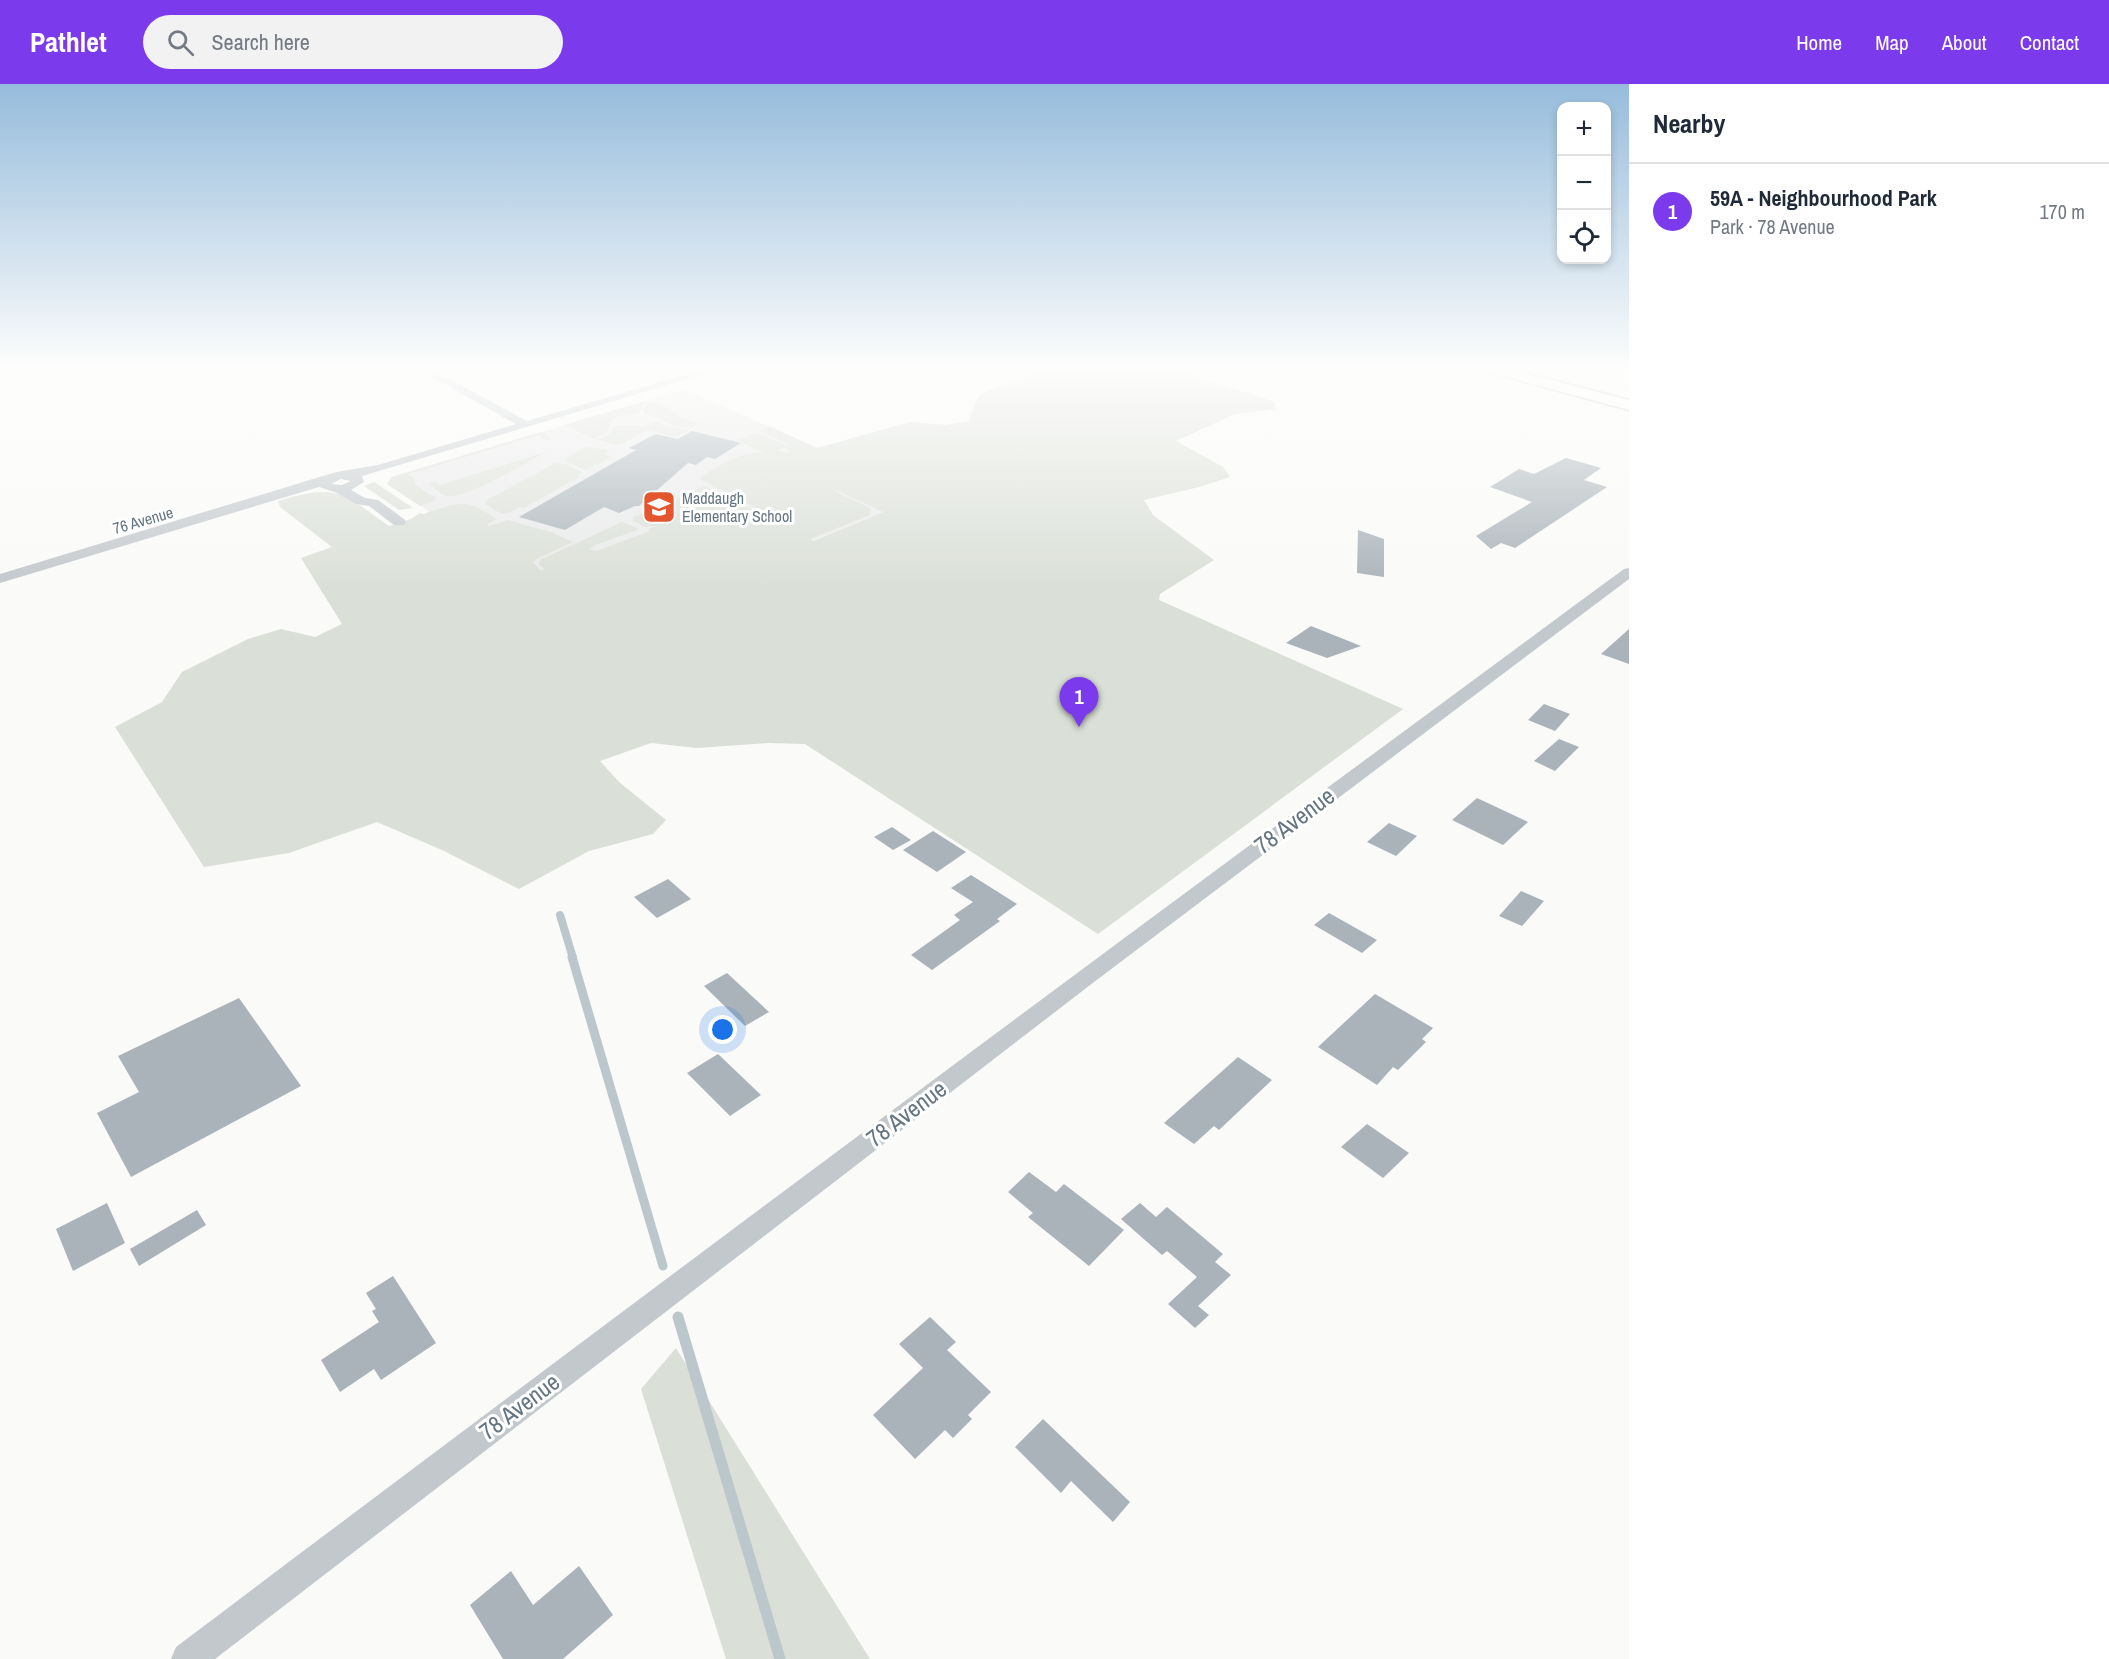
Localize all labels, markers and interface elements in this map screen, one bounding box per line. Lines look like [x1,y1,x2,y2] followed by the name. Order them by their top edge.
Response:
[143,15,563,69] search box
[30,23,107,61] text: Pathlet
[164,26,197,59] icon: search
[212,27,310,57] text: Search here
[1796,28,1842,57] text: Home
[1875,28,1909,57] text: Map
[1942,28,1987,57] text: About
[2020,28,2079,57] text: Contact
[1557,102,1611,264] map controls
[1557,102,1611,156] button: +
[1653,106,1725,141] text: Nearby
[1557,156,1611,210] button: −
[1710,183,1937,213] text: 59A - Neighbourhood Park
[1668,198,1677,225] text: 1
[2039,198,2085,225] text: 170 m
[1557,210,1611,264] button: locate
[1710,213,1835,240] text: Park · 78 Avenue
[682,487,792,527] place label: Maddaugh Elementary School
[641,489,677,525] school or university icon: Maddaugh Elementary School
[110,501,176,539] street label: 76 Avenue
[1060,678,1098,727] pin: 1
[1247,779,1341,861] street label: 78 Avenue
[708,1015,737,1044] your location
[859,1072,953,1154] street label: 78 Avenue
[472,1365,566,1447] street label: 78 Avenue

